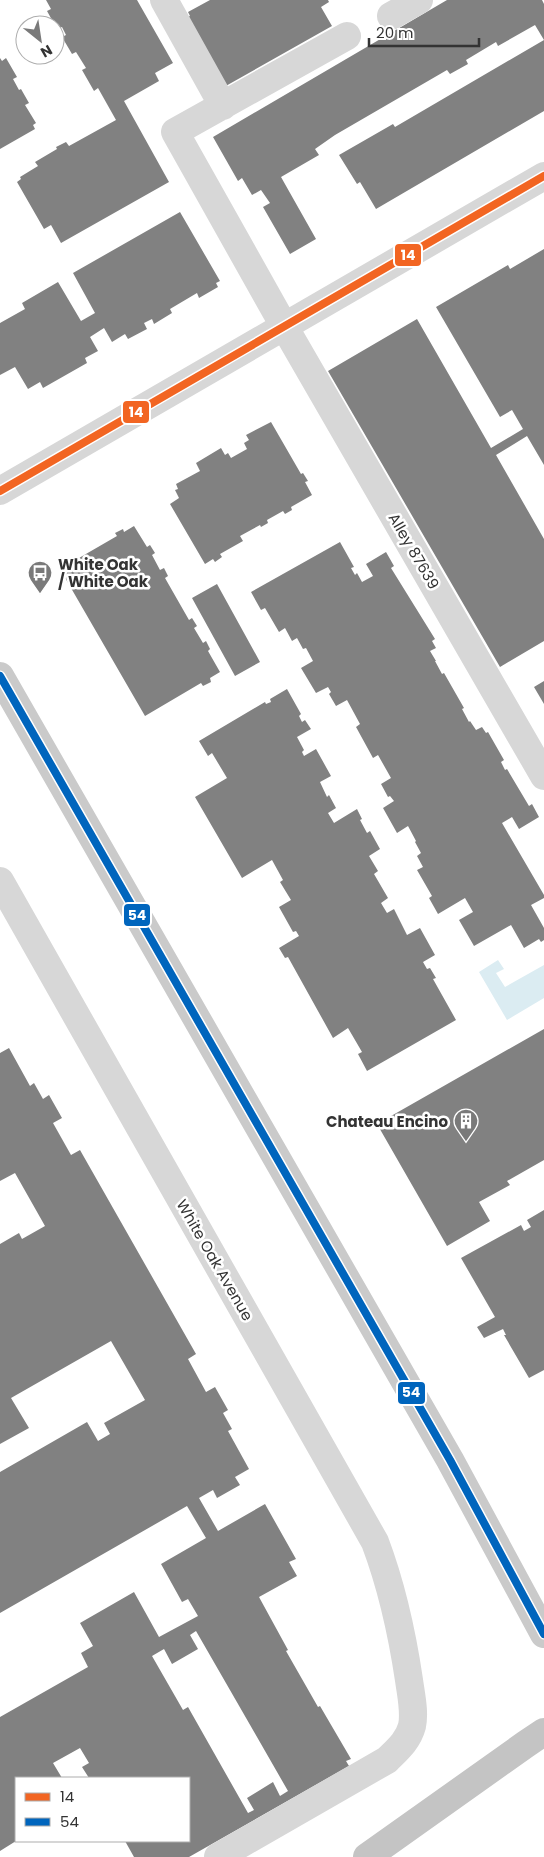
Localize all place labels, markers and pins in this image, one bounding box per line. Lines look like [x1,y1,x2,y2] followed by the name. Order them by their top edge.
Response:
[58,554,149,592] place label: White Oak / White Oak
[27,560,53,594] bus stop icon: White Oak / White Oak
[453,1108,479,1142] building icon: Chateau Encino
[326,1111,448,1132] place label: Chateau Encino

